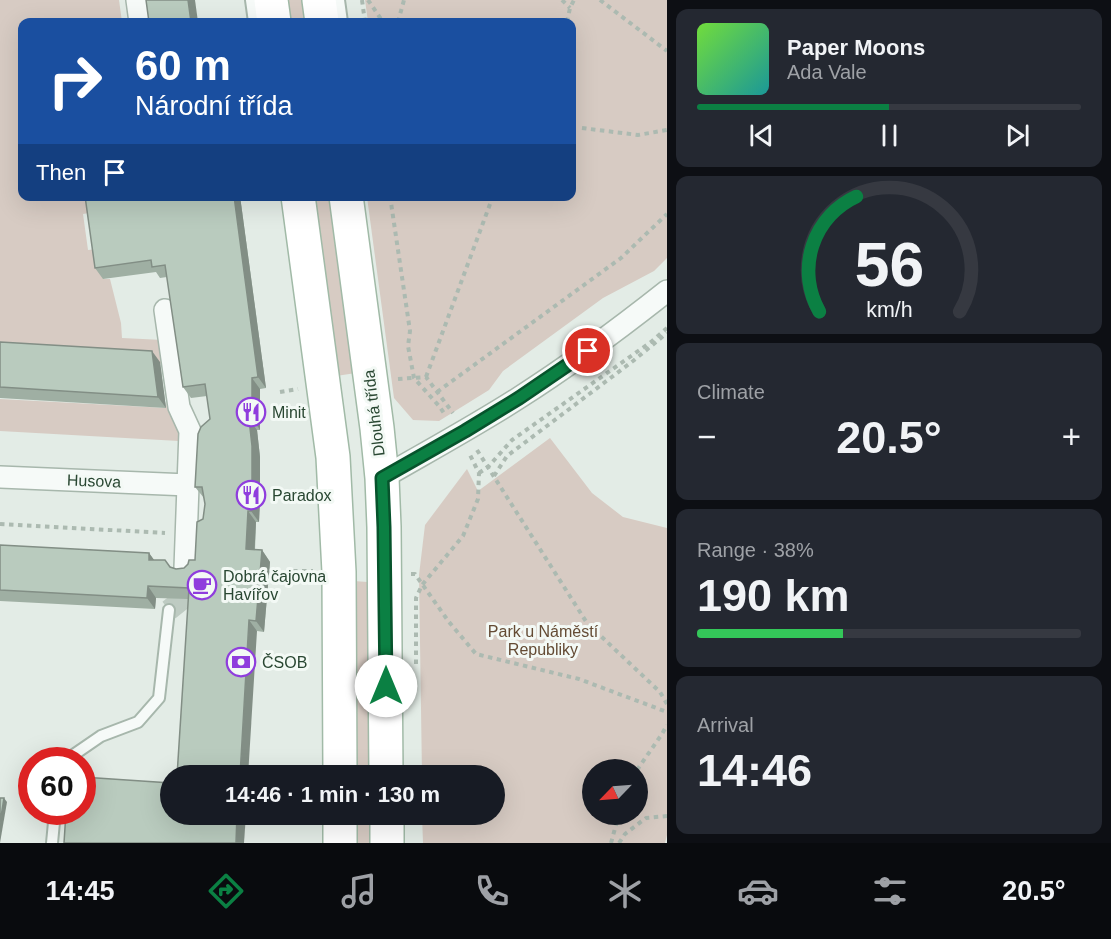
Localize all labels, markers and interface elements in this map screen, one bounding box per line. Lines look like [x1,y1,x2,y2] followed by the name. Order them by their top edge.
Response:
[787,35,925,60] text: Paper Moons
[36,42,114,120] icon: right
[135,42,231,89] text: 60 m
[787,61,867,83] text: Ada Vale
[135,91,293,121] text: Národní třída
[745,119,778,152] icon: previous
[873,119,906,152] icon: pause
[1001,119,1034,152] icon: next
[98,156,131,189] icon: arrive
[36,160,86,185] text: Then
[854,230,924,299] text: 56
[866,298,912,322] text: km/h
[562,325,613,376] pin
[571,334,604,367] icon: arrive
[360,369,388,457] street label: Dlouhá třída
[697,381,765,403] text: Climate
[235,396,267,428] restaurant icon: Minit
[272,404,306,421] place label: Minit
[836,412,942,463] text: 20.5°
[697,418,716,455] text: −
[1062,418,1081,455] text: +
[67,472,122,490] street label: Husova
[235,479,267,511] restaurant icon: Paradox
[272,487,332,504] place label: Paradox
[697,539,814,561] text: Range · 38%
[223,568,326,603] place label: Dobrá čajovna Havířov
[186,569,218,601] cafe icon: Dobrá čajovna Havířov
[697,570,850,621] text: 190 km
[488,623,599,658] park label: Park u Náměstí Republiky
[225,646,257,678] bank icon: ČSOB
[262,653,307,671] place label: ČSOB
[354,654,418,718] position arrow
[697,714,754,736] text: Arrival
[697,745,812,796] text: 14:46
[18,747,96,825] speed limit sign: 60
[582,759,648,825] north arrow
[582,759,648,825] map controls
[225,782,440,807] text: 14:46 · 1 min · 130 m
[205,870,247,912] icon: directions
[338,870,380,912] icon: music
[471,870,513,912] icon: phone
[604,870,646,912] icon: climate
[737,870,779,912] icon: car
[869,870,911,912] icon: filters
[45,876,114,906] text: 14:45
[1002,876,1066,906] text: 20.5°

